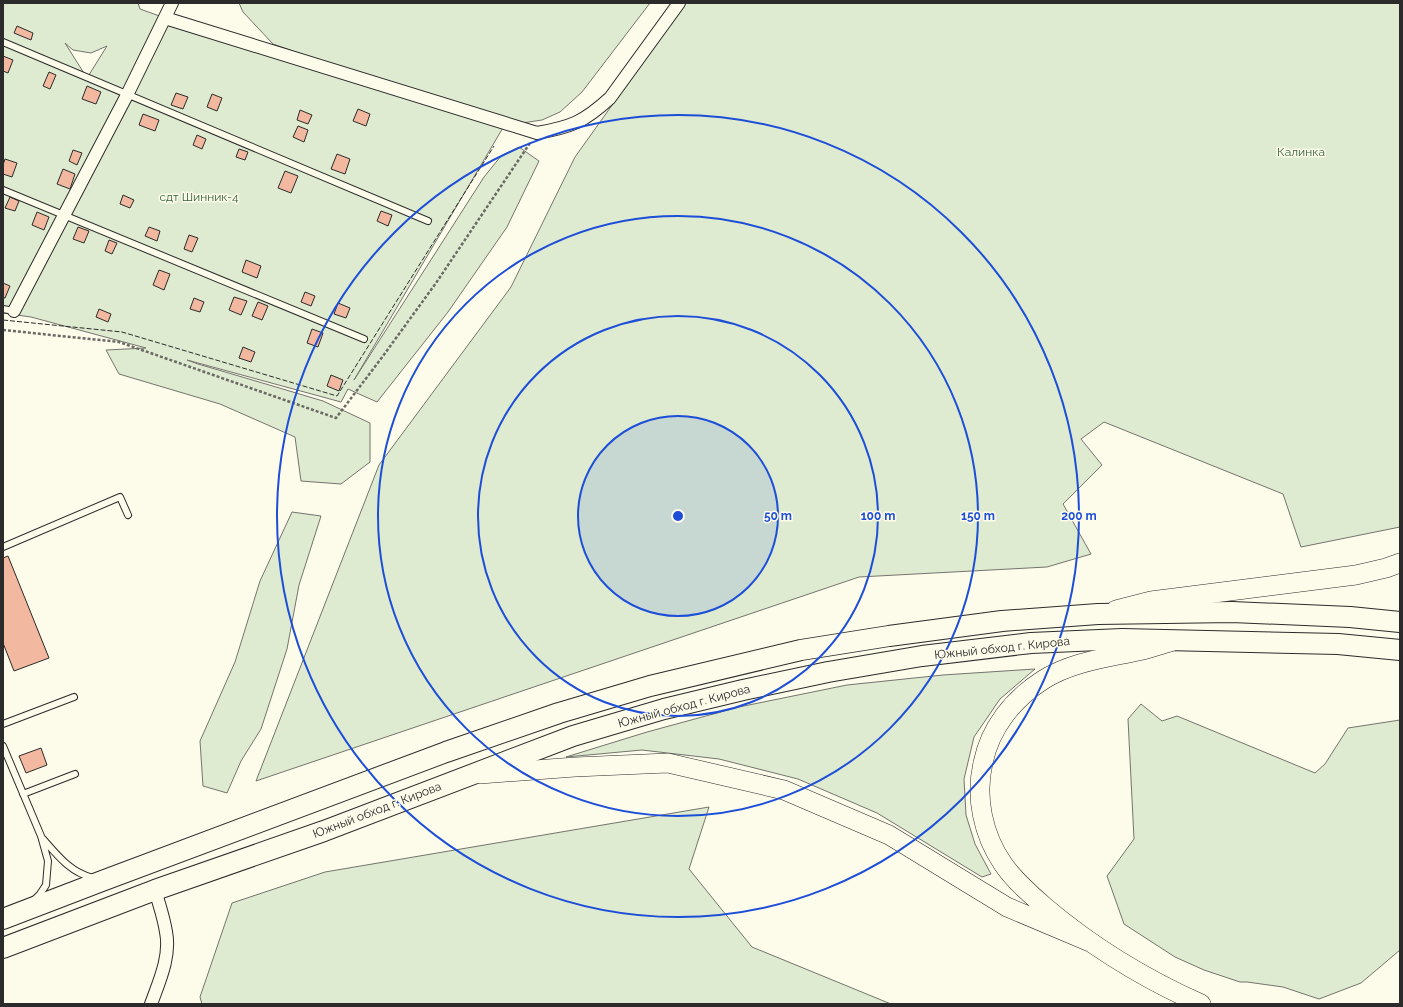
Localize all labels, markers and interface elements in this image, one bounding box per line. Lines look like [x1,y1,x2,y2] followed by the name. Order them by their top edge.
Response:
[1277,145,1325,159] park label: Калинка
[159,190,239,204] park label: сдт Шинник-4
[671,509,685,523] centre of rings
[764,509,792,523] text: 50 m
[861,509,895,523] text: 100 m
[961,509,995,523] text: 150 m
[1061,509,1097,523] text: 200 m
[933,634,1071,662] street label: Южный обход г. Кирова
[616,682,752,730] street label: Южный обход г. Кирова
[311,779,443,841] street label: Южный обход г. Кирова

